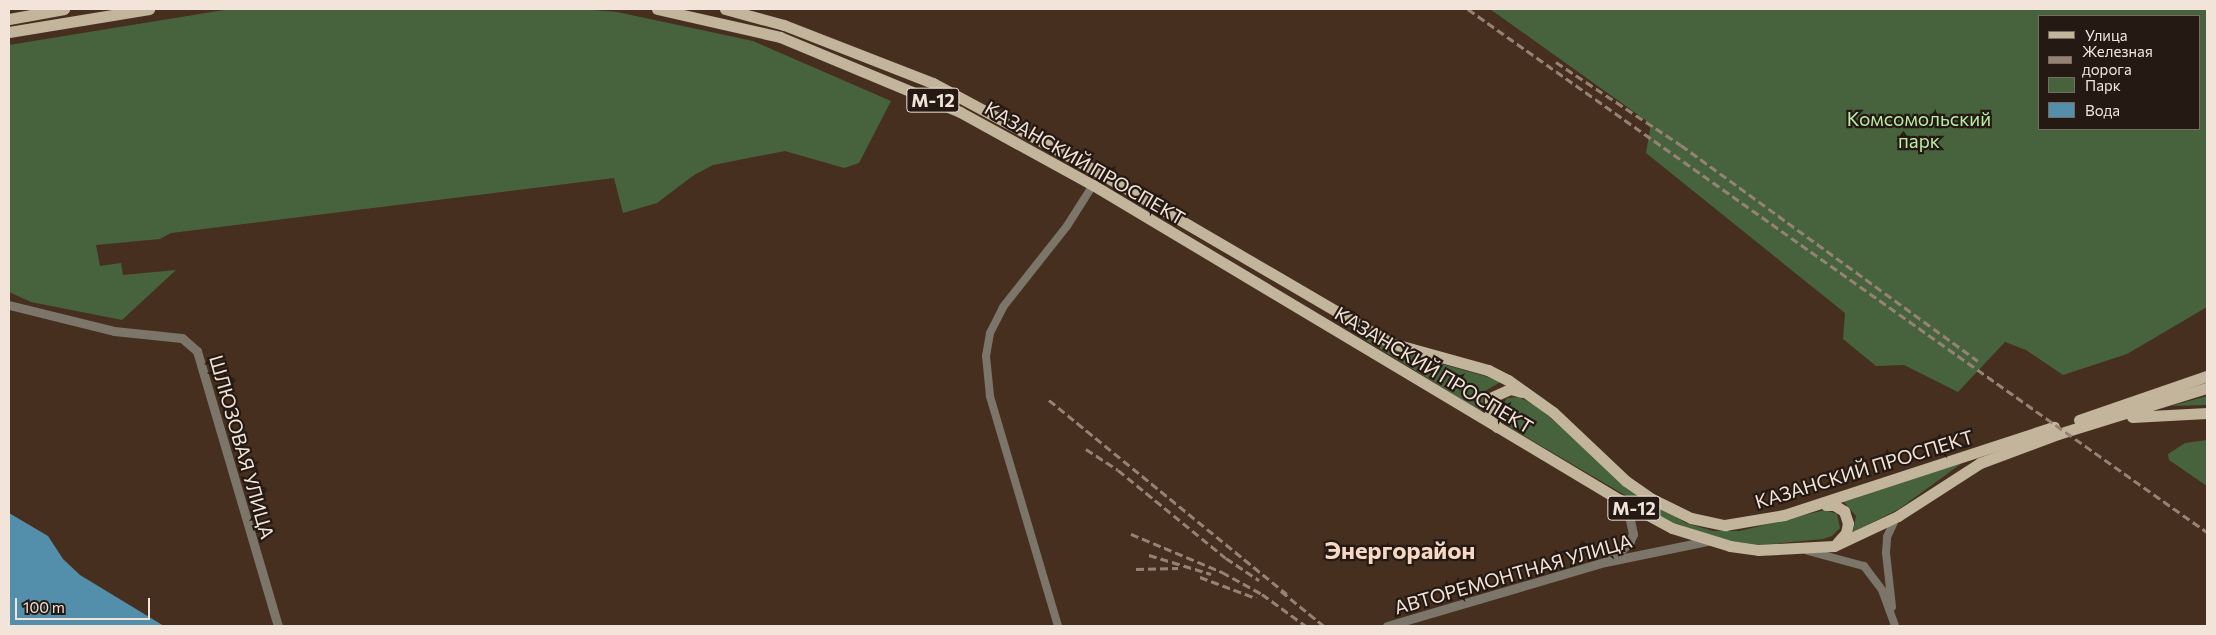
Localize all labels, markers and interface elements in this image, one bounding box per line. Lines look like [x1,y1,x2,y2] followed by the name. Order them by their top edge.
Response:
[2038,15,2201,130] legend
[2085,26,2127,44] text: Улица
[2082,42,2153,78] text: Железная дорога
[2085,76,2121,94] text: Парк
[906,84,960,116] road number: М-12
[981,96,1189,230] street label: КАЗАНСКИЙ ПРОСПЕКТ
[2085,101,2120,119] text: Вода
[1847,108,1991,152] park label: Комсомольский парк
[1331,302,1537,438] street label: КАЗАНСКИЙ ПРОСПЕКТ
[205,352,279,542] street label: ШЛЮЗОВАЯ УЛИЦА
[1752,425,1976,513] street label: КАЗАНСКИЙ ПРОСПЕКТ
[1606,492,1662,524] road number: М-12
[1391,529,1635,619] street label: АВТОРЕМОНТНАЯ УЛИЦА
[1325,536,1475,564] district label: Энергорайон
[18,588,152,620] scale bar
[23,598,65,616] text: 100 m

